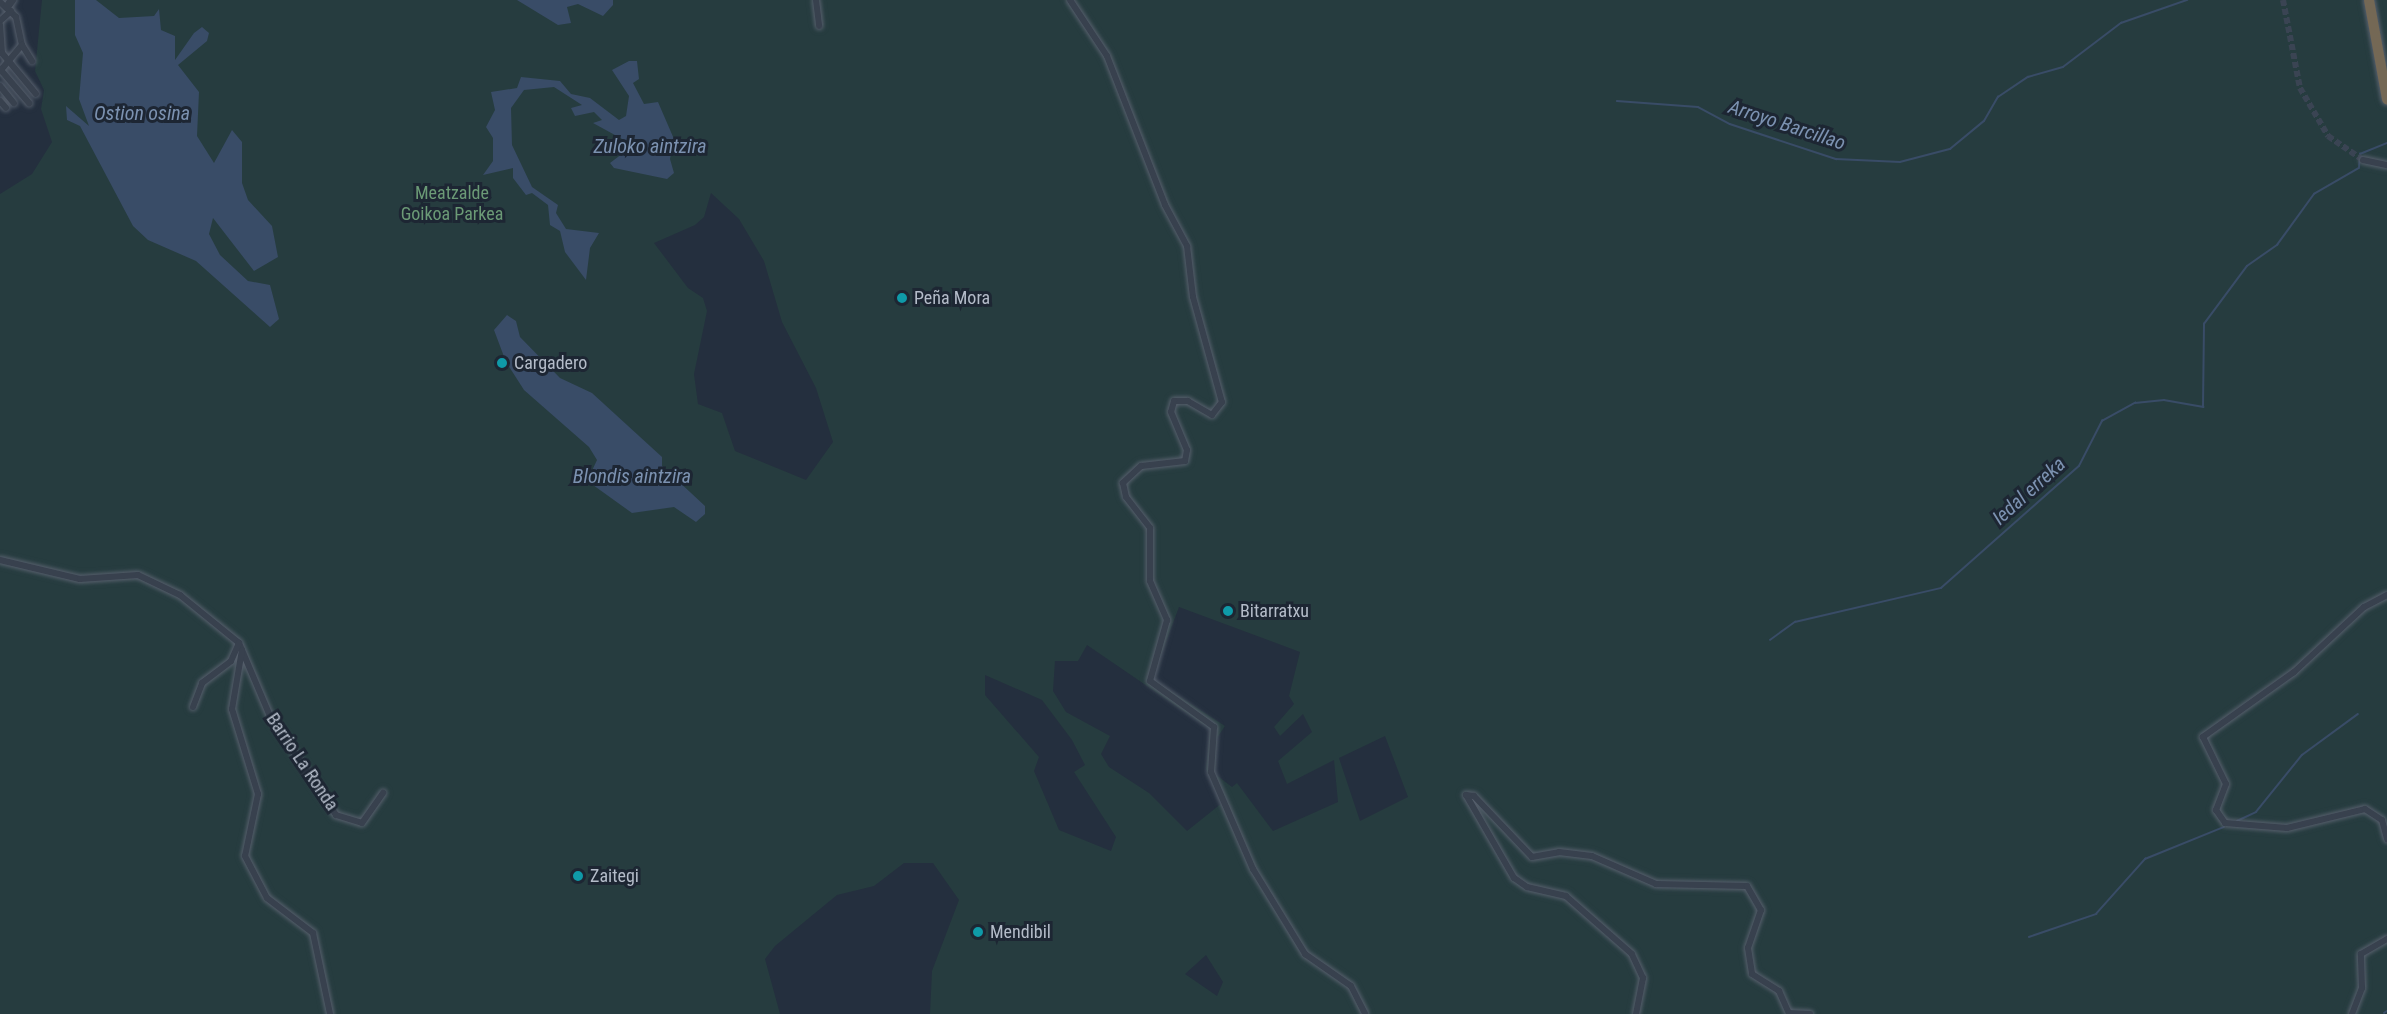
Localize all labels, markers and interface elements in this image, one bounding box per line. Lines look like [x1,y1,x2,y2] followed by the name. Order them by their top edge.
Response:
[1725,95,1849,155] water label: Arroyo Barcillao
[94,101,190,125] water label: Ostion osina
[593,134,707,158] water label: Zuloko aintzira
[401,183,503,226] park label: Meatzalde Goikoa Parkea
[914,287,990,309] place label: Peña Mora
[895,291,909,305] marker: Peña Mora
[514,352,587,374] place label: Cargadero
[495,356,509,370] marker: Cargadero
[1988,452,2070,530] water label: Iedal erreka
[573,464,691,488] water label: Blondis aintzira
[1240,600,1309,622] place label: Bitarratxu
[1221,604,1235,618] marker: Bitarratxu
[261,709,343,815] street label: Barrio La Ronda
[590,865,639,887] place label: Zaitegi
[571,869,585,883] marker: Zaitegi
[990,921,1051,943] place label: Mendibil
[971,925,985,939] marker: Mendibil

